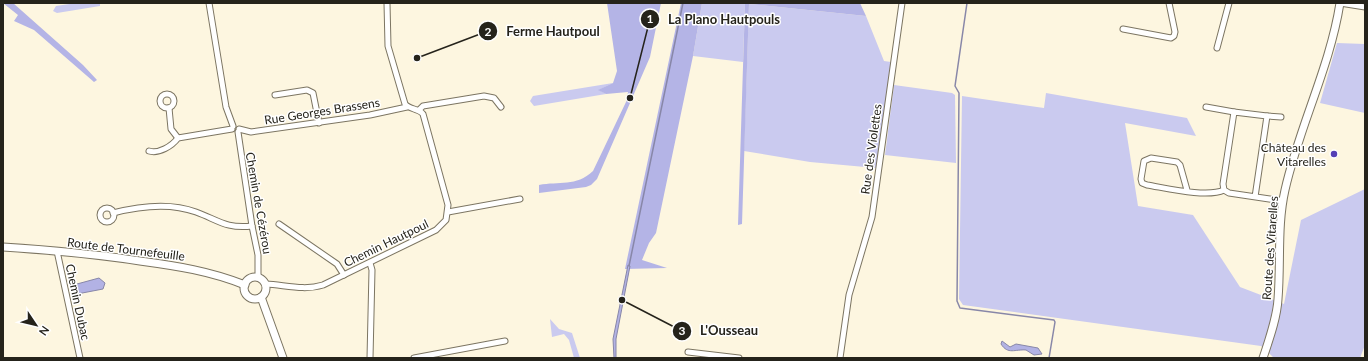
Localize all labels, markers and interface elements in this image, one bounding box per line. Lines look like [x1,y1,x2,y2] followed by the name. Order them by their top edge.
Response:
[640,7,788,32] callout: La Plano Hautpouls
[647,11,654,26] text: 1
[668,11,780,27] text: La Plano Hautpouls
[478,19,608,44] callout: Ferme Hautpoul
[506,23,600,39] text: Ferme Hautpoul
[485,24,492,39] text: 2
[263,94,381,128] street label: Rue Georges Brassens
[857,103,885,195] street label: Rue des Violettes
[1261,140,1326,169] place label: Château des Vitarelles
[1329,149,1339,159] marker: Château des Vitarelles
[243,151,275,255] street label: Chemin de Cézérou
[1259,196,1281,300] street label: Route des Vitarelles
[341,216,431,270] street label: Chemin Hautpoul
[66,234,186,264] street label: Route de Tournefeuille
[63,262,93,342] street label: Chemin Dubac
[16,305,56,345] north arrow
[672,318,767,343] callout: L'Ousseau
[700,322,758,338] text: L'Ousseau
[679,323,686,338] text: 3
[37,324,52,338] text: N

